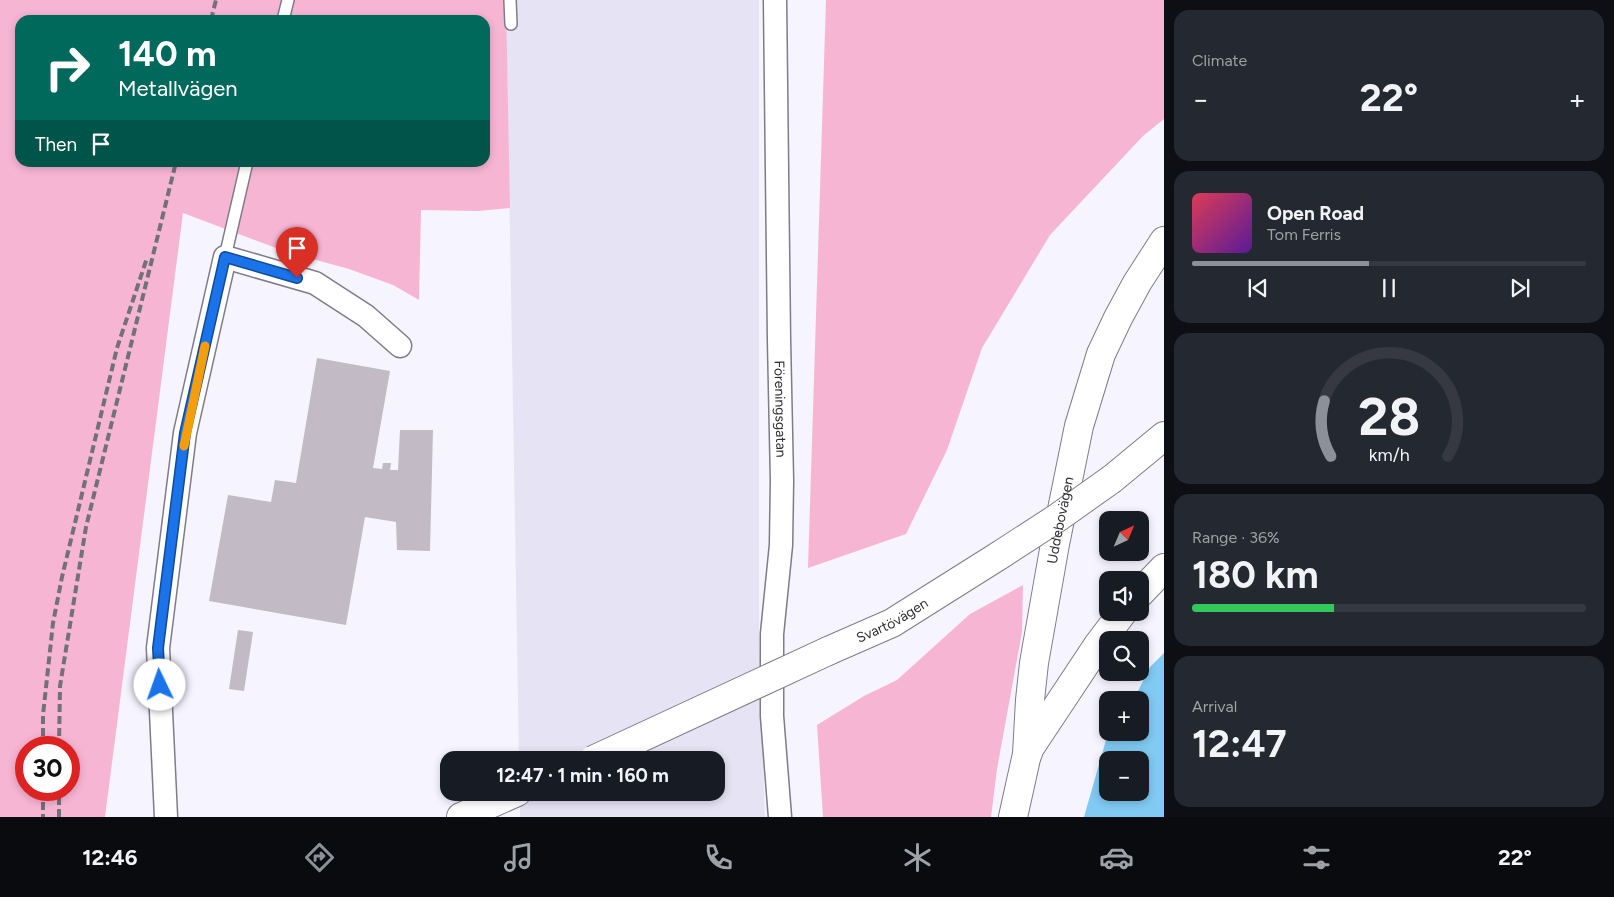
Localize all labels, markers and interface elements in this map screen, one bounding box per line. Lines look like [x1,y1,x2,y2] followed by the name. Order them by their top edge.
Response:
[118,33,216,75] text: 140 m
[35,35,100,100] icon: right
[1192,51,1247,70] text: Climate
[118,75,238,102] text: Metallvägen
[1360,75,1418,121] text: 22°
[1192,82,1209,116] text: −
[1569,82,1586,116] text: +
[87,130,115,158] icon: arrive
[35,133,77,156] text: Then
[1267,202,1364,225] text: Open Road
[1267,225,1341,244] text: Tom Ferris
[276,227,318,278] pin
[283,234,311,262] icon: arrive
[1244,274,1272,302] icon: previous
[1375,274,1403,302] icon: pause
[1506,274,1534,302] icon: next
[771,360,790,458] street label: Föreningsgatan
[1358,386,1420,448] text: 28
[1369,444,1409,465] text: km/h
[1043,475,1077,565] street label: Uddebovägen
[1099,511,1149,561] north arrow
[1099,511,1149,801] map controls
[1192,528,1280,547] text: Range · 36%
[1192,552,1319,598] text: 180 km
[1099,571,1149,621] button: sound
[853,594,931,646] street label: Svartövägen
[1099,631,1149,681] button: search
[133,658,185,710] position arrow
[1099,691,1149,741] button: +
[1192,697,1237,716] text: Arrival
[1192,721,1287,767] text: 12:47
[15,736,80,801] speed limit sign: 30
[1099,751,1149,801] button: −
[496,764,669,787] text: 12:47 · 1 min · 160 m
[302,840,337,875] icon: directions
[501,840,536,875] icon: music
[701,840,736,875] icon: phone
[900,840,935,875] icon: climate
[1099,840,1134,875] icon: car
[1299,840,1334,875] icon: filters
[82,844,138,871] text: 12:46
[1498,844,1532,871] text: 22°

